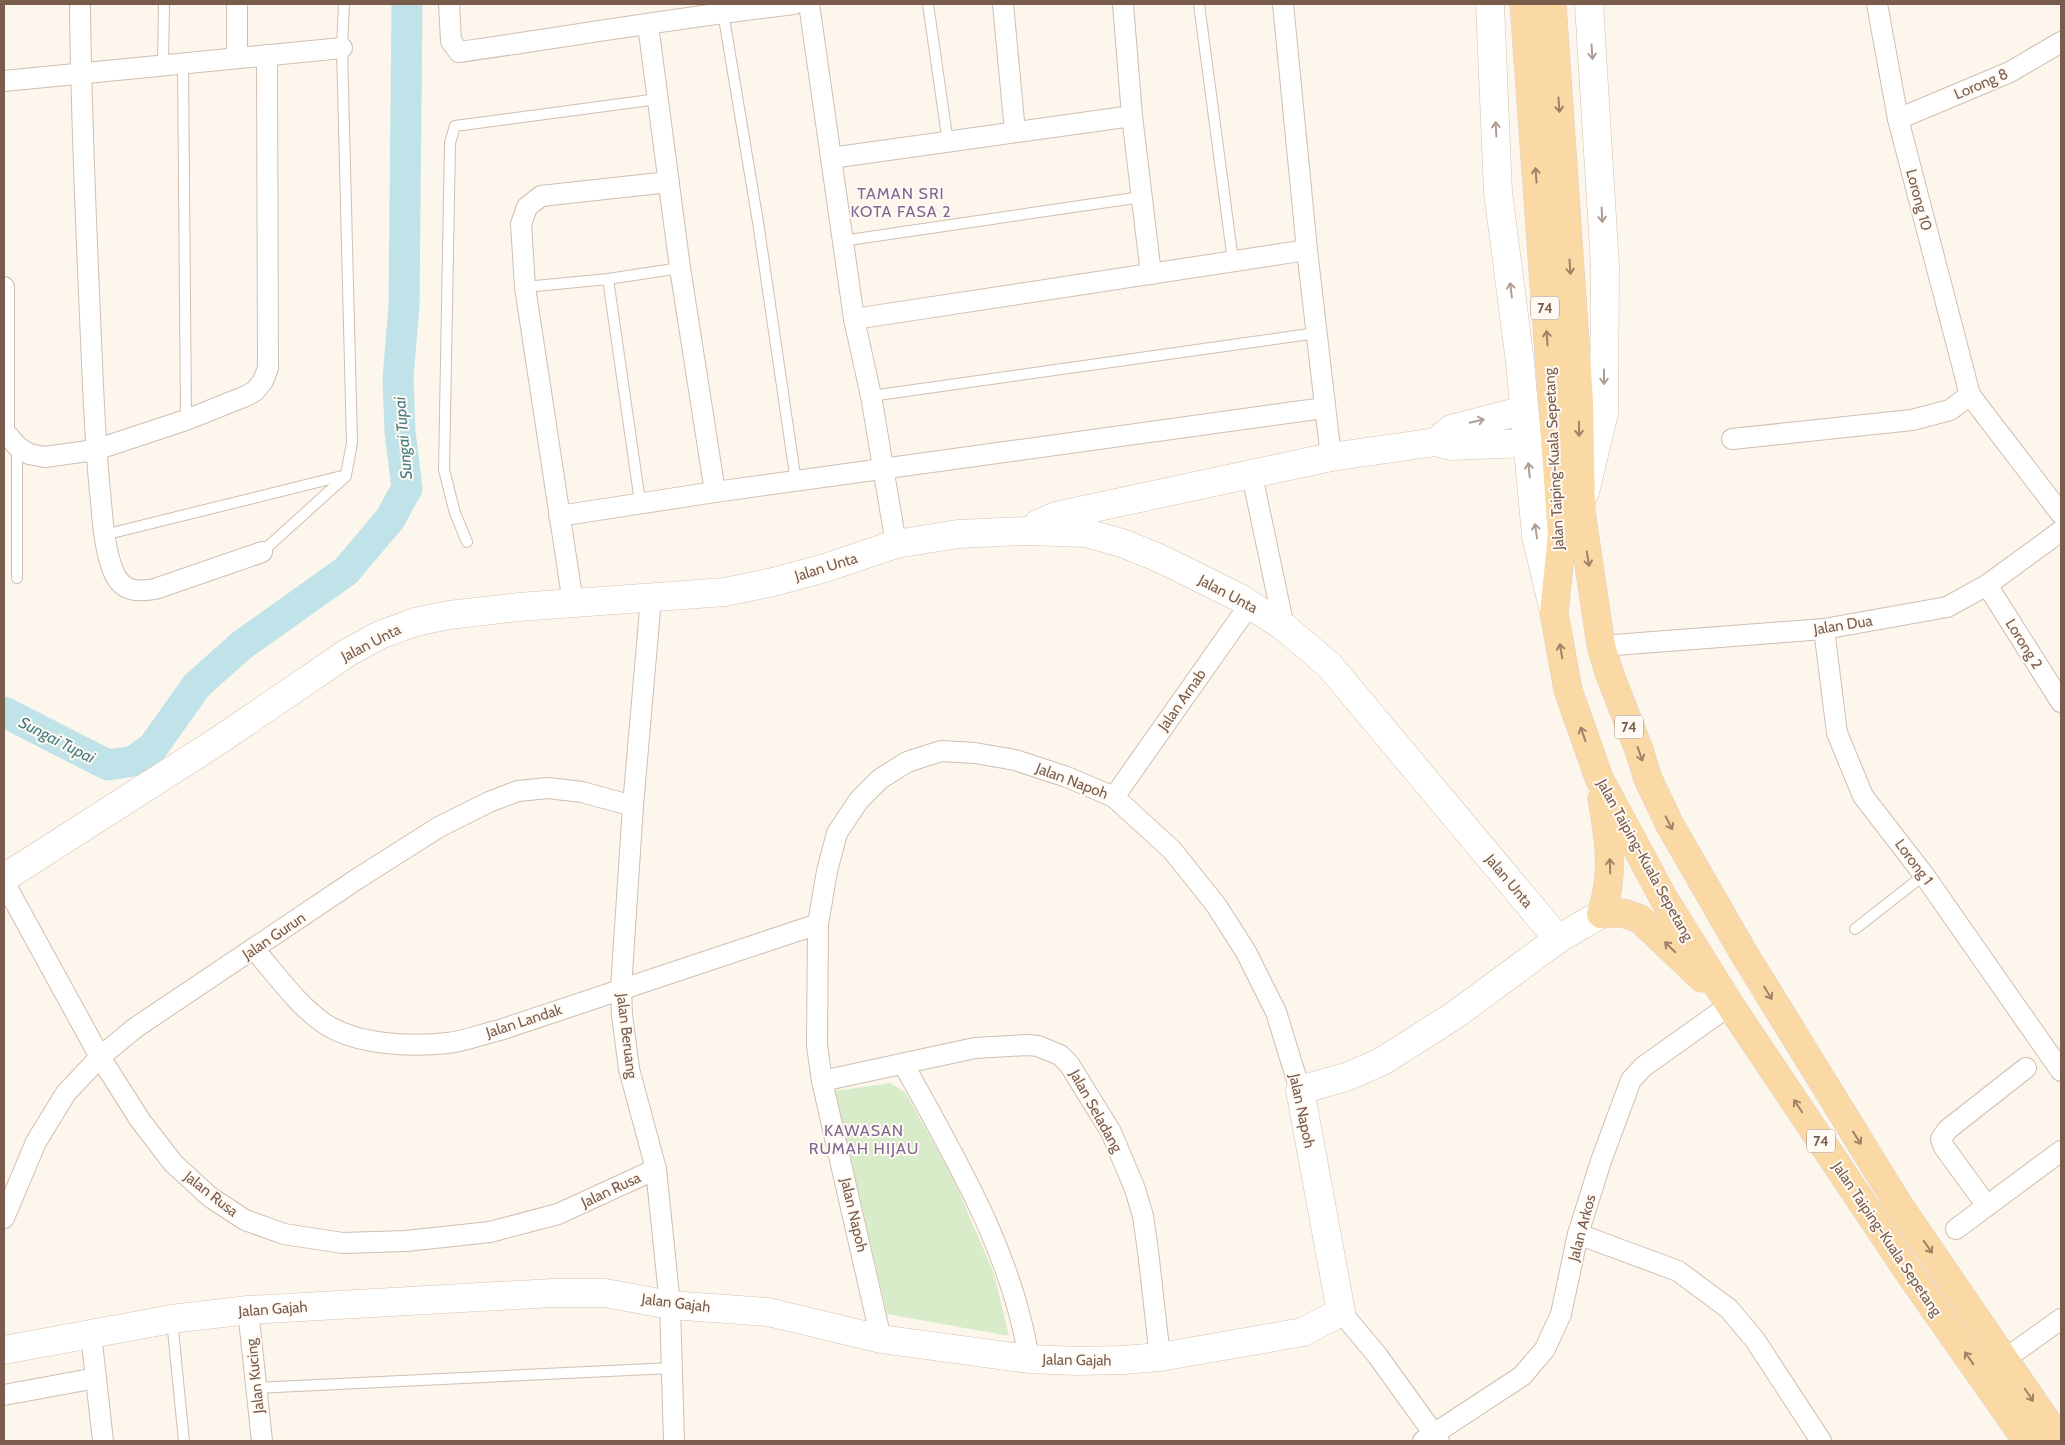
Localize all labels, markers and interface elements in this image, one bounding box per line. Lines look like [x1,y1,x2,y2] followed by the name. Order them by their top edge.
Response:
[1588,44,1597,60] one-way arrow
[1951,65,2011,103] street label: Lorong 8
[1554,96,1564,112] one-way arrow
[1491,121,1500,137] one-way arrow
[1902,167,1936,233] street label: Lorong 10
[1531,168,1541,184] one-way arrow
[850,184,952,221] district label: TAMAN SRI KOTA FASA 2
[1597,206,1606,222] one-way arrow
[1565,259,1575,275] one-way arrow
[1506,283,1516,299] one-way arrow
[1531,296,1559,320] road number: 74
[1543,330,1552,346] one-way arrow
[1540,367,1568,552] street label: Jalan Taiping-Kuala Sepetang
[1599,368,1609,385] one-way arrow
[390,395,416,480] water label: Sungai Tupai
[1469,416,1485,426] one-way arrow
[1574,420,1584,437] one-way arrow
[1524,463,1534,479] one-way arrow
[1531,524,1541,540] one-way arrow
[792,549,860,585] street label: Jalan Unta
[1584,551,1594,567] one-way arrow
[1194,570,1261,617] street label: Jalan Unta
[1811,611,1874,639] street label: Jalan Dua
[2002,616,2046,672] street label: Lorong 2
[337,620,405,666] street label: Jalan Unta
[1556,644,1566,660] one-way arrow
[1154,666,1210,735] street label: Jalan Arnab
[16,713,99,767] water label: Sungai Tupai
[1615,716,1643,739] road number: 74
[1578,727,1587,742] one-way arrow
[1636,745,1645,761] one-way arrow
[1032,759,1111,803] street label: Jalan Napoh
[1592,775,1697,945] street label: Jalan Taiping-Kuala Sepetang
[1665,815,1674,830] one-way arrow
[1891,836,1937,888] street label: Lorong 1
[1481,850,1537,912] street label: Jalan Unta
[1605,859,1615,875] one-way arrow
[238,908,309,964] street label: Jalan Gurun
[1663,941,1676,953] one-way arrow
[1764,986,1774,1000] one-way arrow
[613,991,641,1080] street label: Jalan Beruang
[483,1000,564,1042] street label: Jalan Landak
[1065,1066,1126,1156] street label: Jalan Seladang
[1285,1071,1319,1150] street label: Jalan Napoh
[1792,1099,1803,1113] one-way arrow
[809,1121,919,1158] district label: KAWASAN RUMAH HIJAU
[1807,1130,1835,1152] road number: 74
[1852,1131,1862,1145] one-way arrow
[1828,1157,1946,1320] street label: Jalan Taiping-Kuala Sepetang
[180,1167,242,1221] street label: Jalan Rusa
[578,1168,644,1212] street label: Jalan Rusa
[836,1175,871,1254] street label: Jalan Napoh
[1564,1193,1600,1264] street label: Jalan Arkos
[1922,1240,1933,1254] one-way arrow
[640,1290,711,1316] street label: Jalan Gajah
[237,1298,308,1320] street label: Jalan Gajah
[242,1337,268,1415] street label: Jalan Kucing
[1041,1350,1112,1370] street label: Jalan Gajah
[1964,1352,1974,1366] one-way arrow
[2024,1388,2034,1402] one-way arrow

